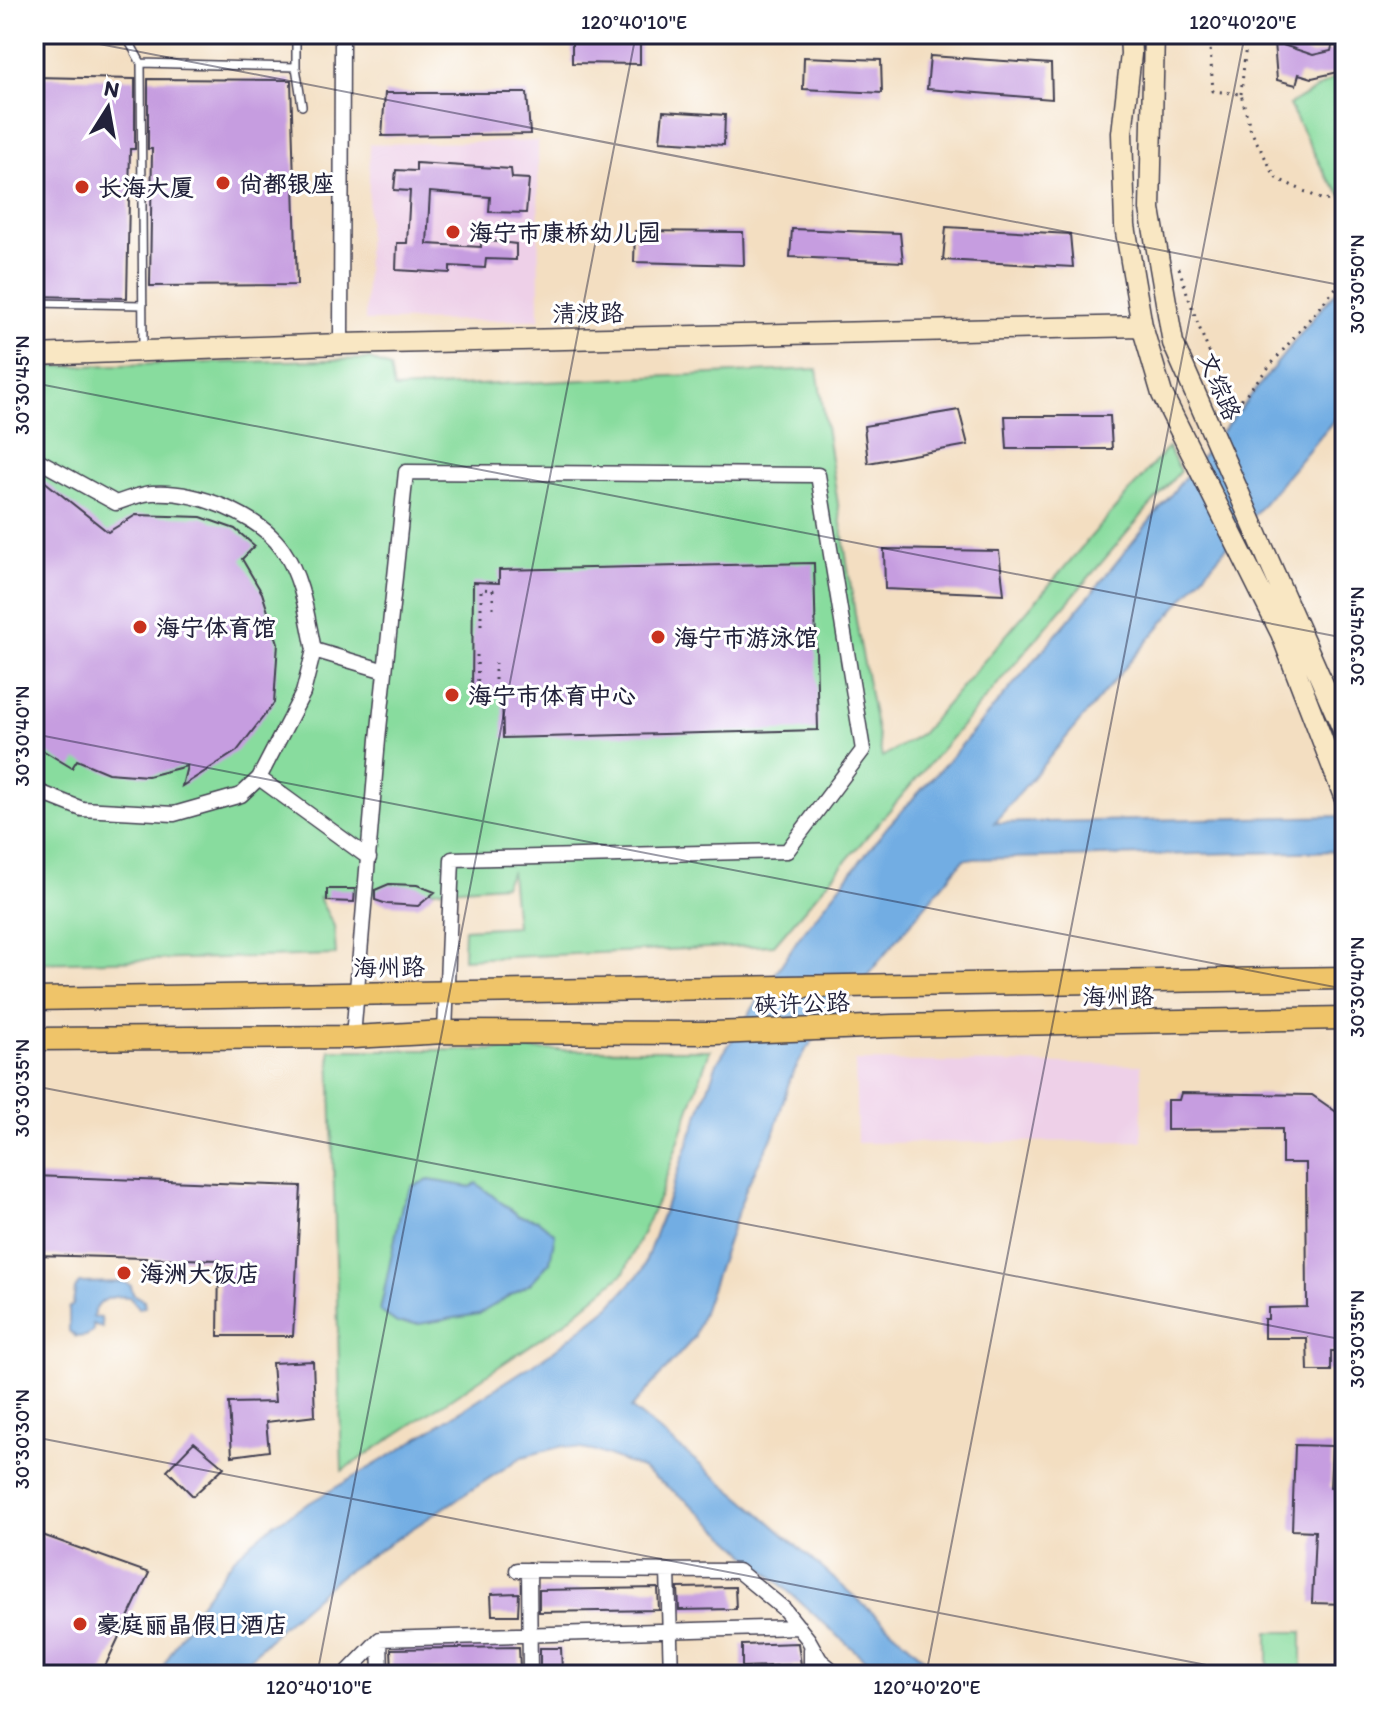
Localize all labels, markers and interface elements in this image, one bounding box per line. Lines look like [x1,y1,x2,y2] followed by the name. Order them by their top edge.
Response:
[581,10,687,34] text: 120°40'10"E
[1189,10,1297,34] text: 120°40'20"E
[68,68,148,148] north arrow
[102,74,122,104] text: N
[239,169,335,198] place label: 尚都银座
[98,173,194,202] place label: 长海大厦
[214,174,232,192] marker: 尚都银座
[73,178,91,196] marker: 长海大厦
[469,218,661,247] place label: 海宁市康桥幼儿园
[444,223,462,241] marker: 海宁市康桥幼儿园
[1345,234,1369,334] text: 30°30'50"N
[552,298,624,328] street label: 清波路
[10,335,34,435] text: 30°30'45"N
[1193,347,1247,425] street label: 文综路
[1345,586,1369,686] text: 30°30'45"N
[156,613,276,642] place label: 海宁体育馆
[131,618,149,636] marker: 海宁体育馆
[674,623,818,652] place label: 海宁市游泳馆
[649,628,667,646] marker: 海宁市游泳馆
[468,681,636,710] place label: 海宁市体育中心
[10,685,34,787] text: 30°30'40"N
[443,686,461,704] marker: 海宁市体育中心
[1345,936,1369,1038] text: 30°30'40"N
[353,952,425,982] street label: 海州路
[1082,981,1154,1011] street label: 海州路
[754,987,850,1019] street label: 硖许公路
[10,1039,34,1137] text: 30°30'35"N
[140,1259,260,1288] place label: 海洲大饭店
[115,1264,133,1282] marker: 海洲大饭店
[1345,1290,1369,1388] text: 30°30'35"N
[10,1389,34,1489] text: 30°30'30"N
[96,1610,288,1639] place label: 豪庭丽晶假日酒店
[71,1615,89,1633] marker: 豪庭丽晶假日酒店
[266,1675,372,1699] text: 120°40'10"E
[873,1675,981,1699] text: 120°40'20"E

